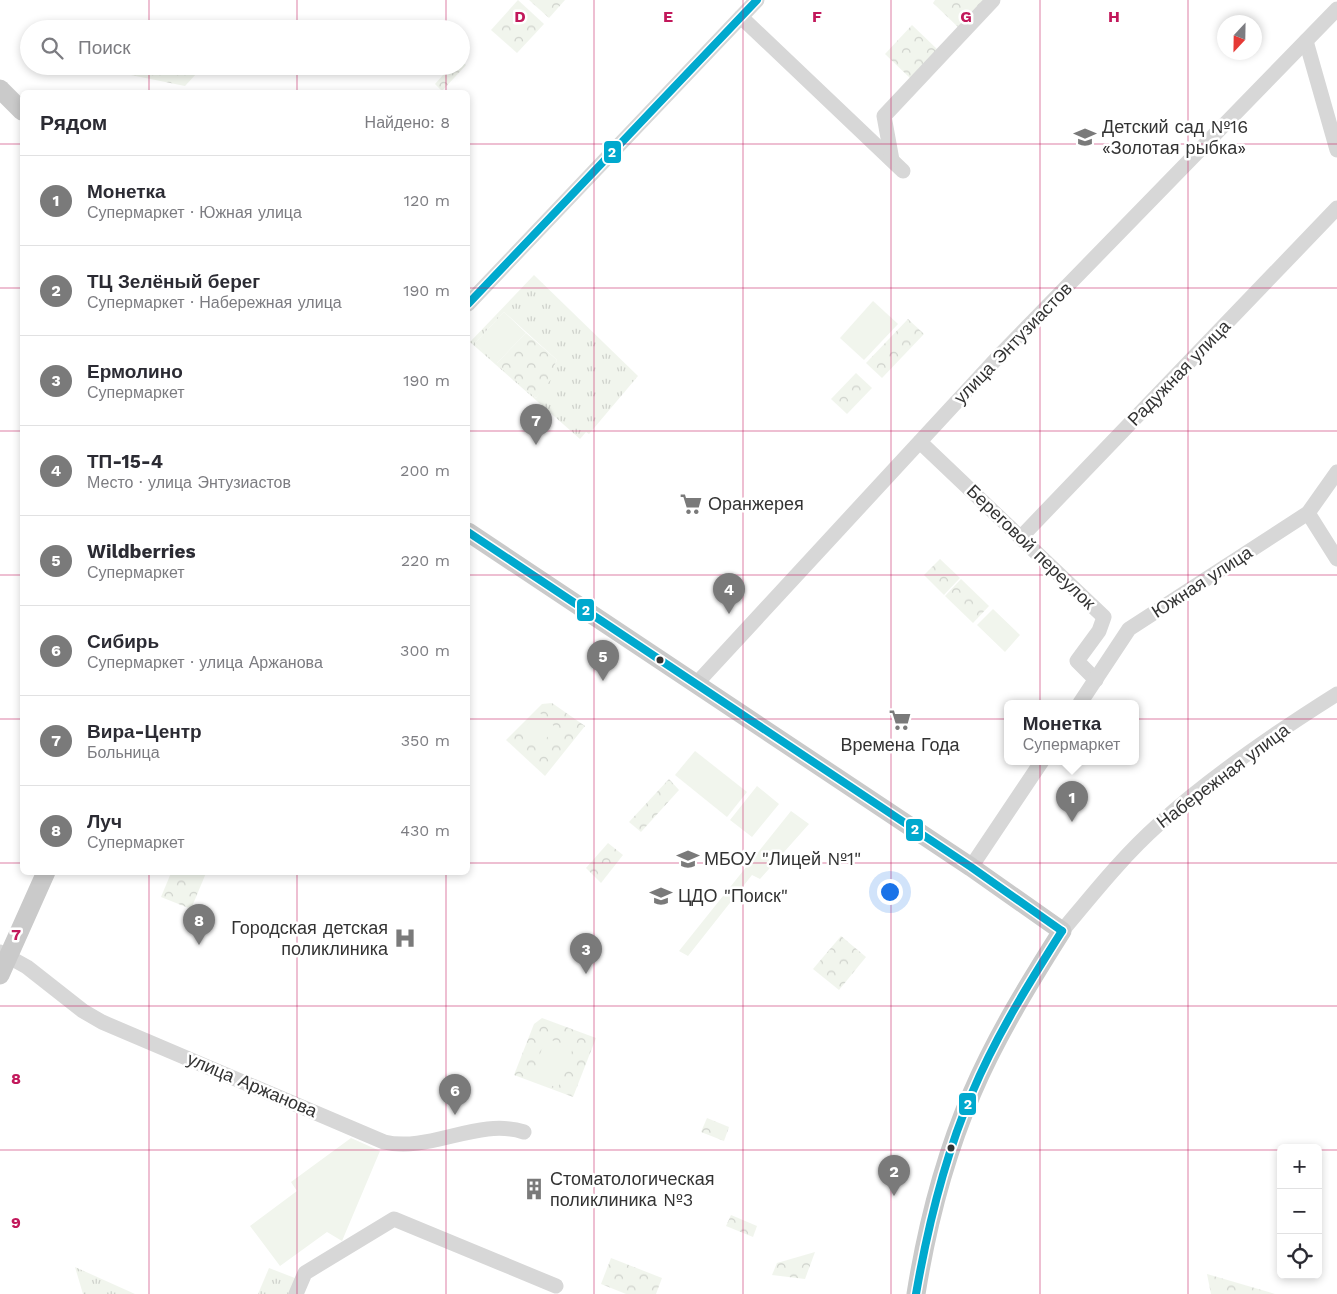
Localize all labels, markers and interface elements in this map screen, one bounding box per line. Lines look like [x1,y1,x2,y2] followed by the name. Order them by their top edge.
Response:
[514,7,526,26] text: D
[663,7,673,26] text: E
[812,7,822,26] text: F
[960,7,972,26] text: G
[1108,7,1120,26] text: H
[1217,15,1262,60] north arrow
[20,20,470,75] search box
[38,34,66,62] icon: search
[78,36,131,59] text: Поиск
[40,110,107,135] text: Рядом
[365,113,450,132] text: Найдено: 8
[1102,116,1248,158] place label: Детский сад №16 «Золотая рыбка»
[1072,124,1098,150] school or university icon: Детский сад №16 «Золотая рыбка»
[603,140,622,164] line badge: 2
[608,144,616,160] text: 2
[87,180,166,203] text: Монетка
[53,191,59,210] text: 1
[404,191,450,210] text: 120 m
[87,203,302,222] text: Супермаркет · Южная улица
[87,270,260,293] text: ТЦ Зелёный берег
[949,277,1076,408] street label: улица Энтузиастов
[51,281,61,300] text: 2
[403,281,450,300] text: 190 m
[87,293,342,312] text: Супермаркет · Набережная улица
[1123,315,1235,430] street label: Радужная улица
[87,360,183,383] text: Ермолино
[51,371,61,390] text: 3
[403,371,450,390] text: 190 m
[87,383,185,402] text: Супермаркет
[520,404,552,445] pin: 7
[87,450,163,473] text: ТП-15-4
[51,461,61,480] text: 4
[400,461,450,480] text: 200 m
[87,473,291,492] text: Место · улица Энтузиастов
[963,480,1100,613] street label: Береговой переулок
[678,491,704,517] supermarket icon: Оранжерея
[708,493,804,514] place label: Оранжерея
[87,540,196,563] text: Wildberries
[1148,541,1257,622] street label: Южная улица
[51,551,61,570] text: 5
[401,551,450,570] text: 220 m
[87,563,185,582] text: Супермаркет
[713,573,745,614] pin: 4
[576,598,595,622] line badge: 2
[582,602,590,618] text: 2
[87,630,159,653] text: Сибирь
[587,640,619,681] pin: 5
[51,641,61,660] text: 6
[400,641,450,660] text: 300 m
[87,653,323,672] text: Супермаркет · улица Аржанова
[655,655,665,665] unlabelled marker
[1004,700,1139,765] popup
[887,707,913,733] supermarket icon: Времена Года
[1023,712,1101,735] text: Монетка
[1152,718,1294,832] street label: Набережная улица
[87,720,202,743] text: Вира-Центр
[51,731,61,750] text: 7
[401,731,450,750] text: 350 m
[840,734,961,755] place label: Времена Года
[1023,735,1120,754] text: Супермаркет
[87,743,160,762] text: Больница
[1056,781,1088,822] pin: 1
[87,810,122,833] text: Луч
[905,818,924,842] line badge: 2
[51,821,61,840] text: 8
[400,821,450,840] text: 430 m
[911,821,919,837] text: 2
[87,833,185,852] text: Супермаркет
[675,846,701,872] school or university icon: МБОУ "Лицей №1"
[704,848,861,869] place label: МБОУ "Лицей №1"
[877,879,903,905] your location
[648,883,674,909] school or university icon: ЦДО "Поиск"
[678,885,788,906] place label: ЦДО "Поиск"
[183,904,215,945] pin: 8
[231,917,389,959] place label: Городская детская поликлиника
[11,925,21,944] text: 7
[392,925,418,951] hospital icon: Городская детская поликлиника
[570,933,602,974] pin: 3
[184,1048,321,1122] street label: улица Аржанова
[11,1069,21,1088] text: 8
[439,1074,471,1115] pin: 6
[958,1092,977,1116] line badge: 2
[964,1096,972,1112] text: 2
[946,1143,956,1153] unlabelled marker
[1277,1144,1322,1279] map controls
[1277,1144,1322,1189] button: +
[878,1155,910,1196] pin: 2
[550,1168,714,1210] place label: Стоматологическая поликлиника №3
[521,1176,547,1202] building icon: Стоматологическая поликлиника №3
[1277,1189,1322,1234] button: −
[11,1213,21,1232] text: 9
[1277,1234,1322,1279] button: locate

